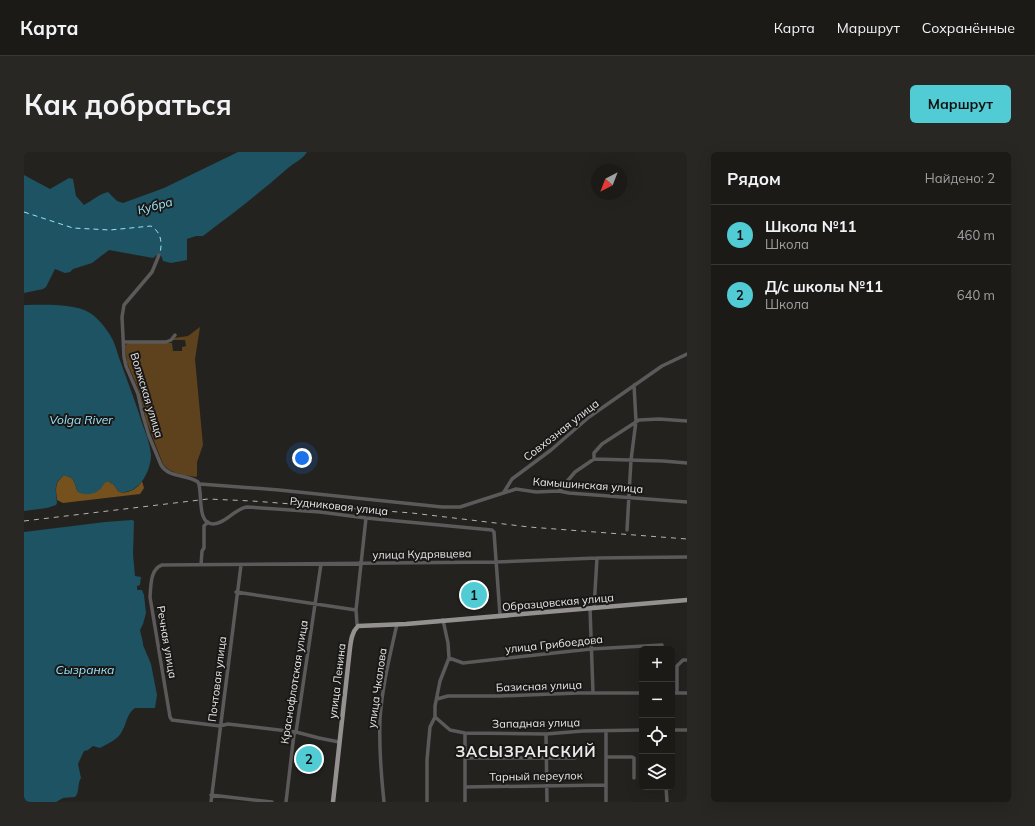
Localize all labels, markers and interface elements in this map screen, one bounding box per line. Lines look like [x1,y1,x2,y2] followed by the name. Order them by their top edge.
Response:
[20,16,78,40] text: Карта
[774,19,815,37] text: Карта
[837,19,900,37] text: Маршрут
[922,19,1015,37] text: Сохранённые
[910,85,1011,123] button: Маршрут
[24,87,232,122] text: Как добраться
[591,164,627,200] north arrow
[727,168,781,189] text: Рядом
[925,170,995,186] text: Найдено: 2
[136,194,174,217] water label: Кубра
[765,217,856,236] text: Школа №11
[736,227,744,243] text: 1
[957,227,995,243] text: 460 m
[765,236,809,252] text: Школа
[765,277,883,296] text: Д/с школы №11
[736,287,744,303] text: 2
[957,287,995,303] text: 640 m
[765,296,809,312] text: Школа
[127,351,167,439] street label: Волжская улица
[520,396,602,464] street label: Совхозная улица
[49,412,113,427] water label: Volga River
[292,448,312,468] your location
[532,474,644,496] street label: Камышинская улица
[289,494,389,518] street label: Рудниковая улица
[372,546,472,562] street label: улица Кудрявцева
[461,580,487,610] pin: 1
[501,590,615,614] street label: Образцовская улица
[154,605,180,679] street label: Речная улица
[277,619,311,745] street label: Краснофлотская улица
[504,632,604,656] street label: улица Грибоедова
[205,635,229,723] street label: Почтовая улица
[325,643,349,719] street label: улица Ленина
[639,646,675,790] map controls
[639,646,675,682] button: +
[364,647,390,729] street label: улица Чкалова
[56,662,114,677] water label: Сызранка
[496,678,582,694] street label: Базисная улица
[639,682,675,718] button: −
[492,715,580,731] street label: Западная улица
[639,718,675,754] button: locate
[455,742,597,761] district label: ЗАСЫЗРАНСКИЙ
[296,744,322,774] pin: 2
[639,754,675,790] button: layers
[489,768,583,784] street label: Тарный переулок

